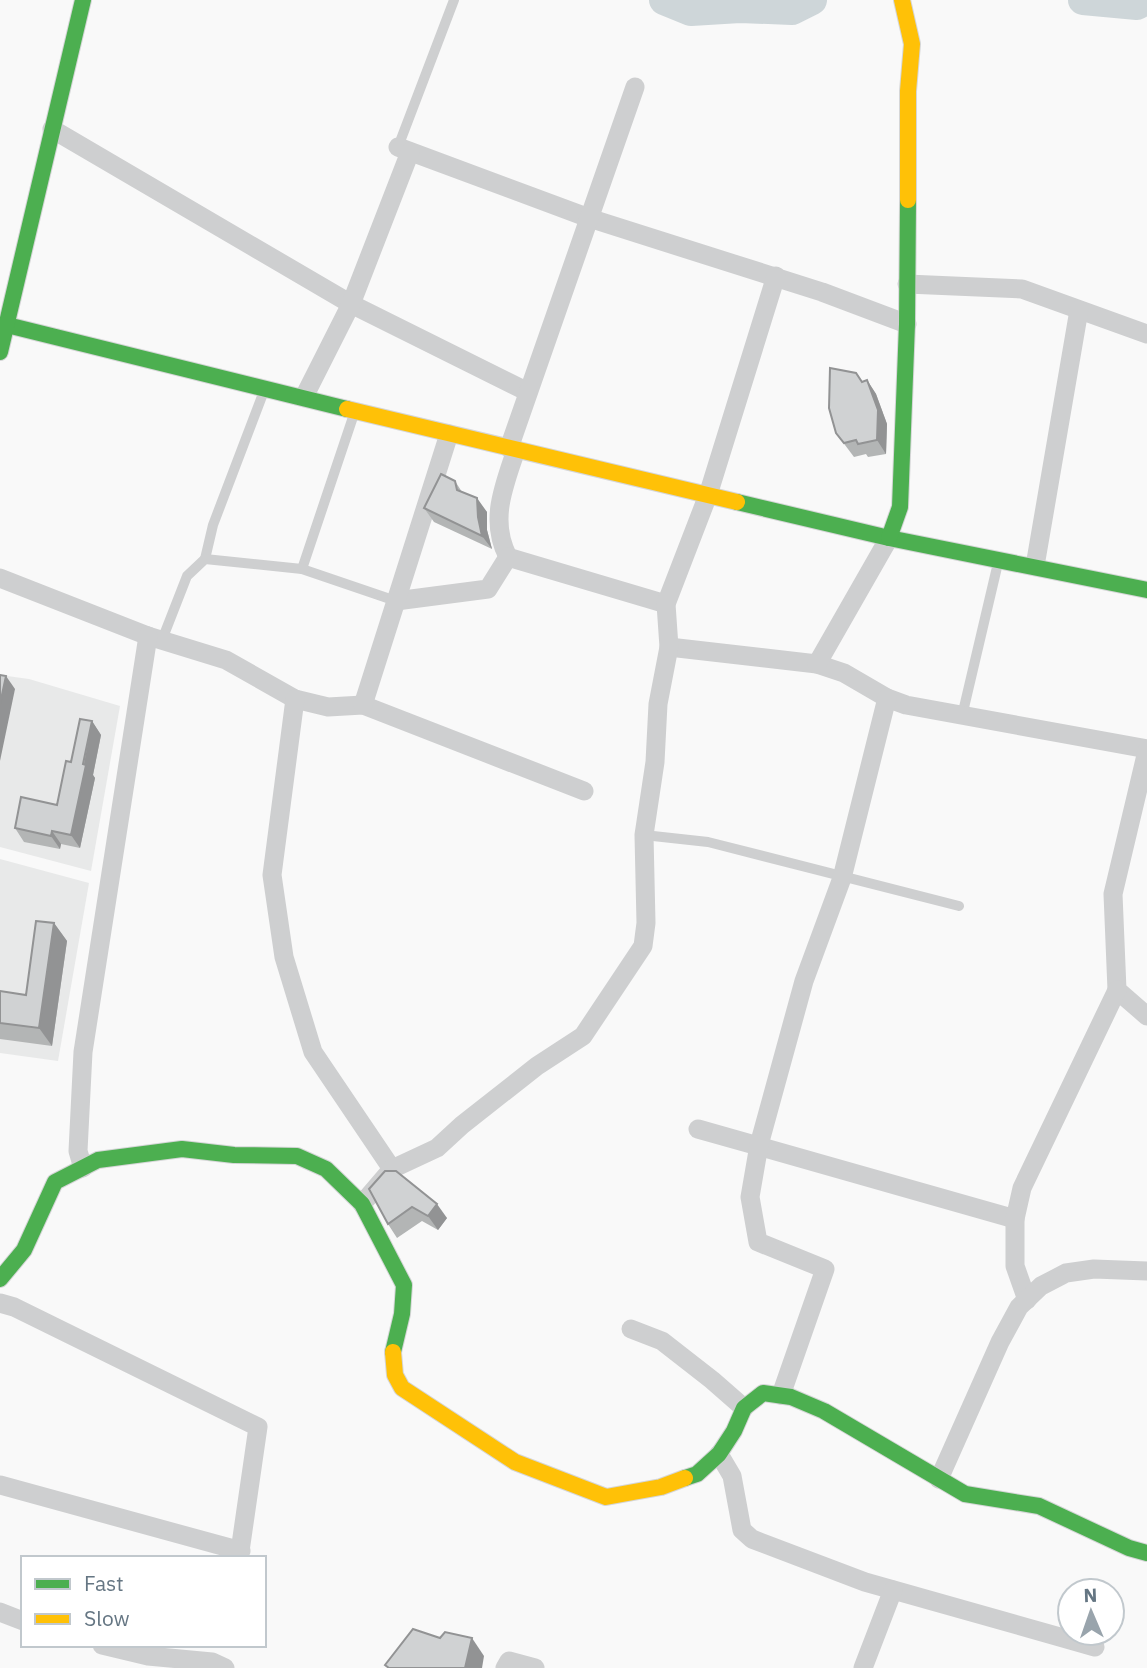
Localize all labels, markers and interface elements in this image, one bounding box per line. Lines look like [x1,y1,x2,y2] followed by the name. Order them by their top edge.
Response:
[21,1556,266,1647] legend
[84,1569,124,1597] text: Fast
[1056,1577,1126,1647] north arrow
[1083,1583,1098,1607] text: N
[84,1604,130,1632] text: Slow

